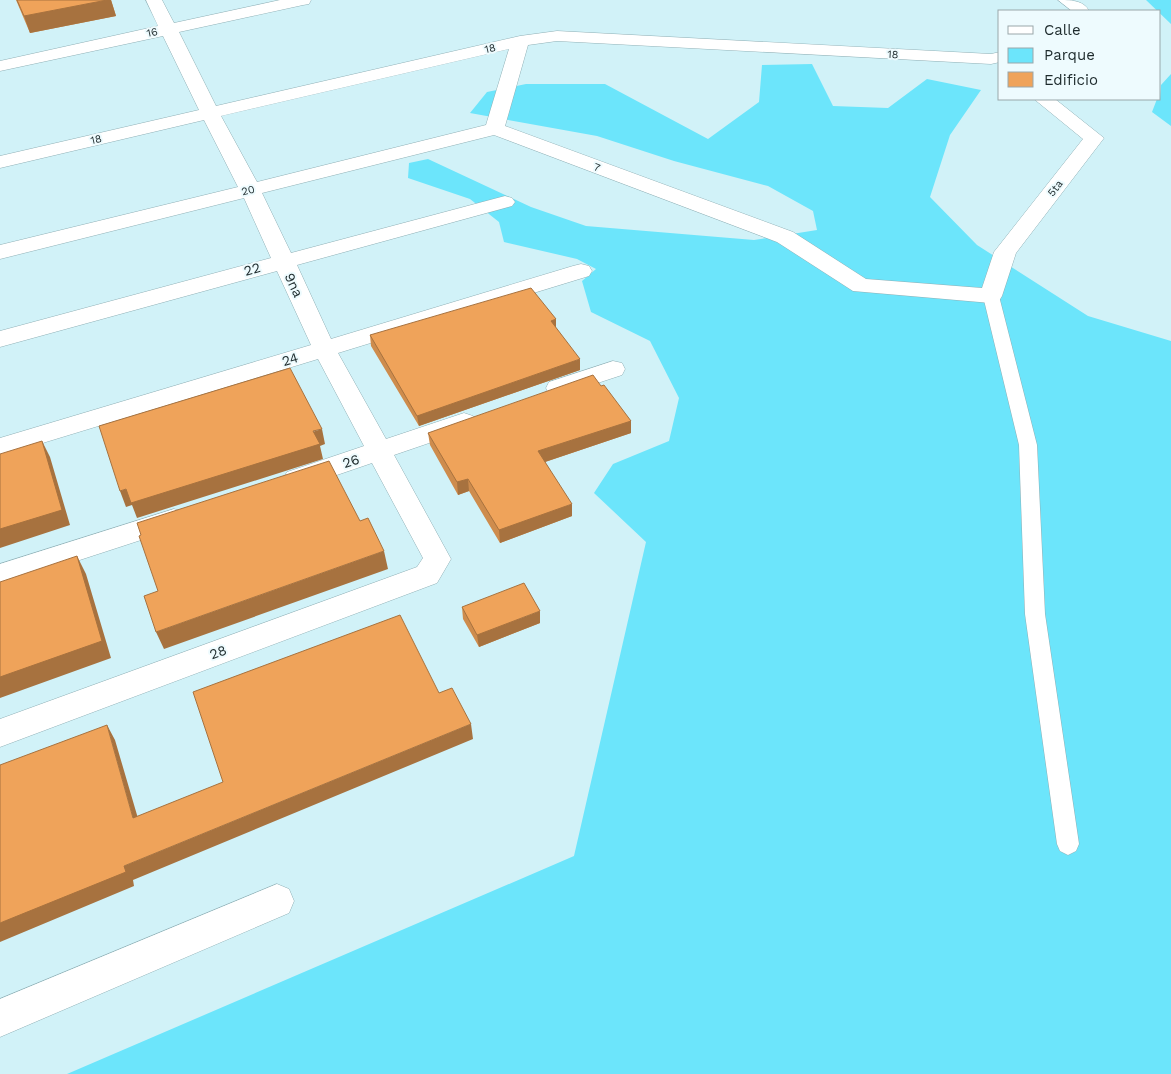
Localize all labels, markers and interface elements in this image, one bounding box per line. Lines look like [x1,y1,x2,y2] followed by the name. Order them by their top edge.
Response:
[998,10,1161,100] legend
[1044,21,1081,39] text: Calle
[145,25,159,40] street label: 16
[483,41,497,56] street label: 18
[1044,46,1095,64] text: Parque
[887,48,899,61] street label: 18
[1044,71,1098,89] text: Edificio
[89,132,103,147] street label: 18
[592,160,602,175] street label: 7
[1045,178,1066,199] street label: 5ta
[240,183,256,198] street label: 20
[242,259,262,279] street label: 22
[281,270,307,300] street label: 9na
[280,349,300,369] street label: 24
[341,451,361,471] street label: 26
[207,642,229,662] street label: 28

